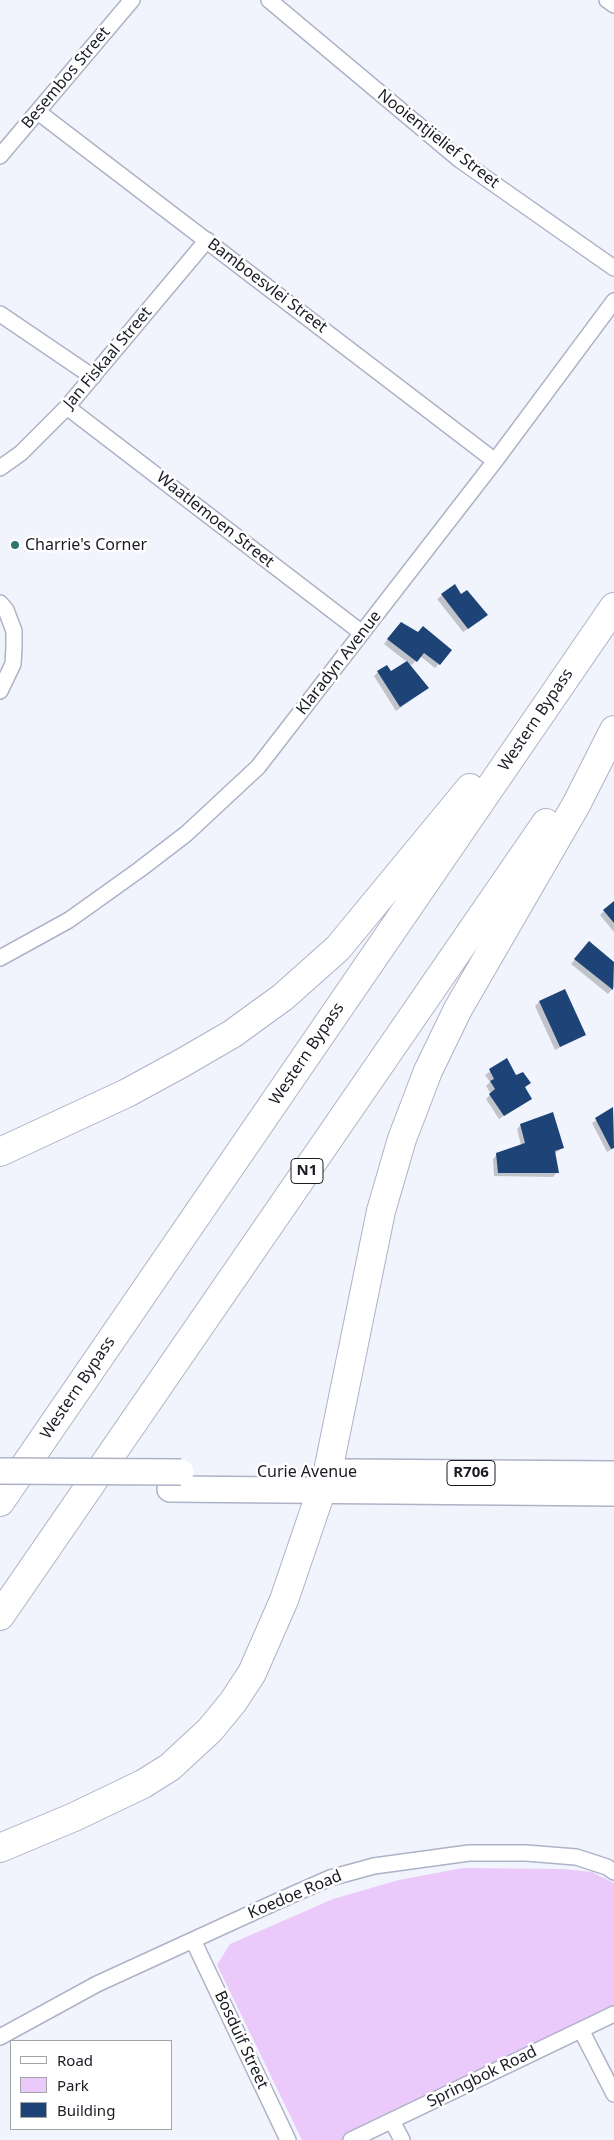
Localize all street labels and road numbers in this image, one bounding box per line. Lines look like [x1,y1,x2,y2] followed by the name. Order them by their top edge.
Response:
[18,23,114,133] street label: Besembos Street
[373,85,503,193] street label: Nooientjielief Street
[203,235,331,337] street label: Bamboesvlei Street
[60,303,156,413] street label: Jan Fiskaal Street
[152,468,278,572] street label: Waatlemoen Street
[292,607,386,719] street label: Klaradyn Avenue
[495,665,577,775] street label: Western Bypass
[266,999,348,1109] street label: Western Bypass
[291,1158,323,1184] road number: N1
[37,1333,119,1443] street label: Western Bypass
[447,1460,495,1486] road number: R706
[257,1462,357,1482] street label: Curie Avenue
[245,1867,345,1923] street label: Koedoe Road
[210,1988,272,2092] street label: Bosduif Street
[424,2042,540,2112] street label: Springbok Road

